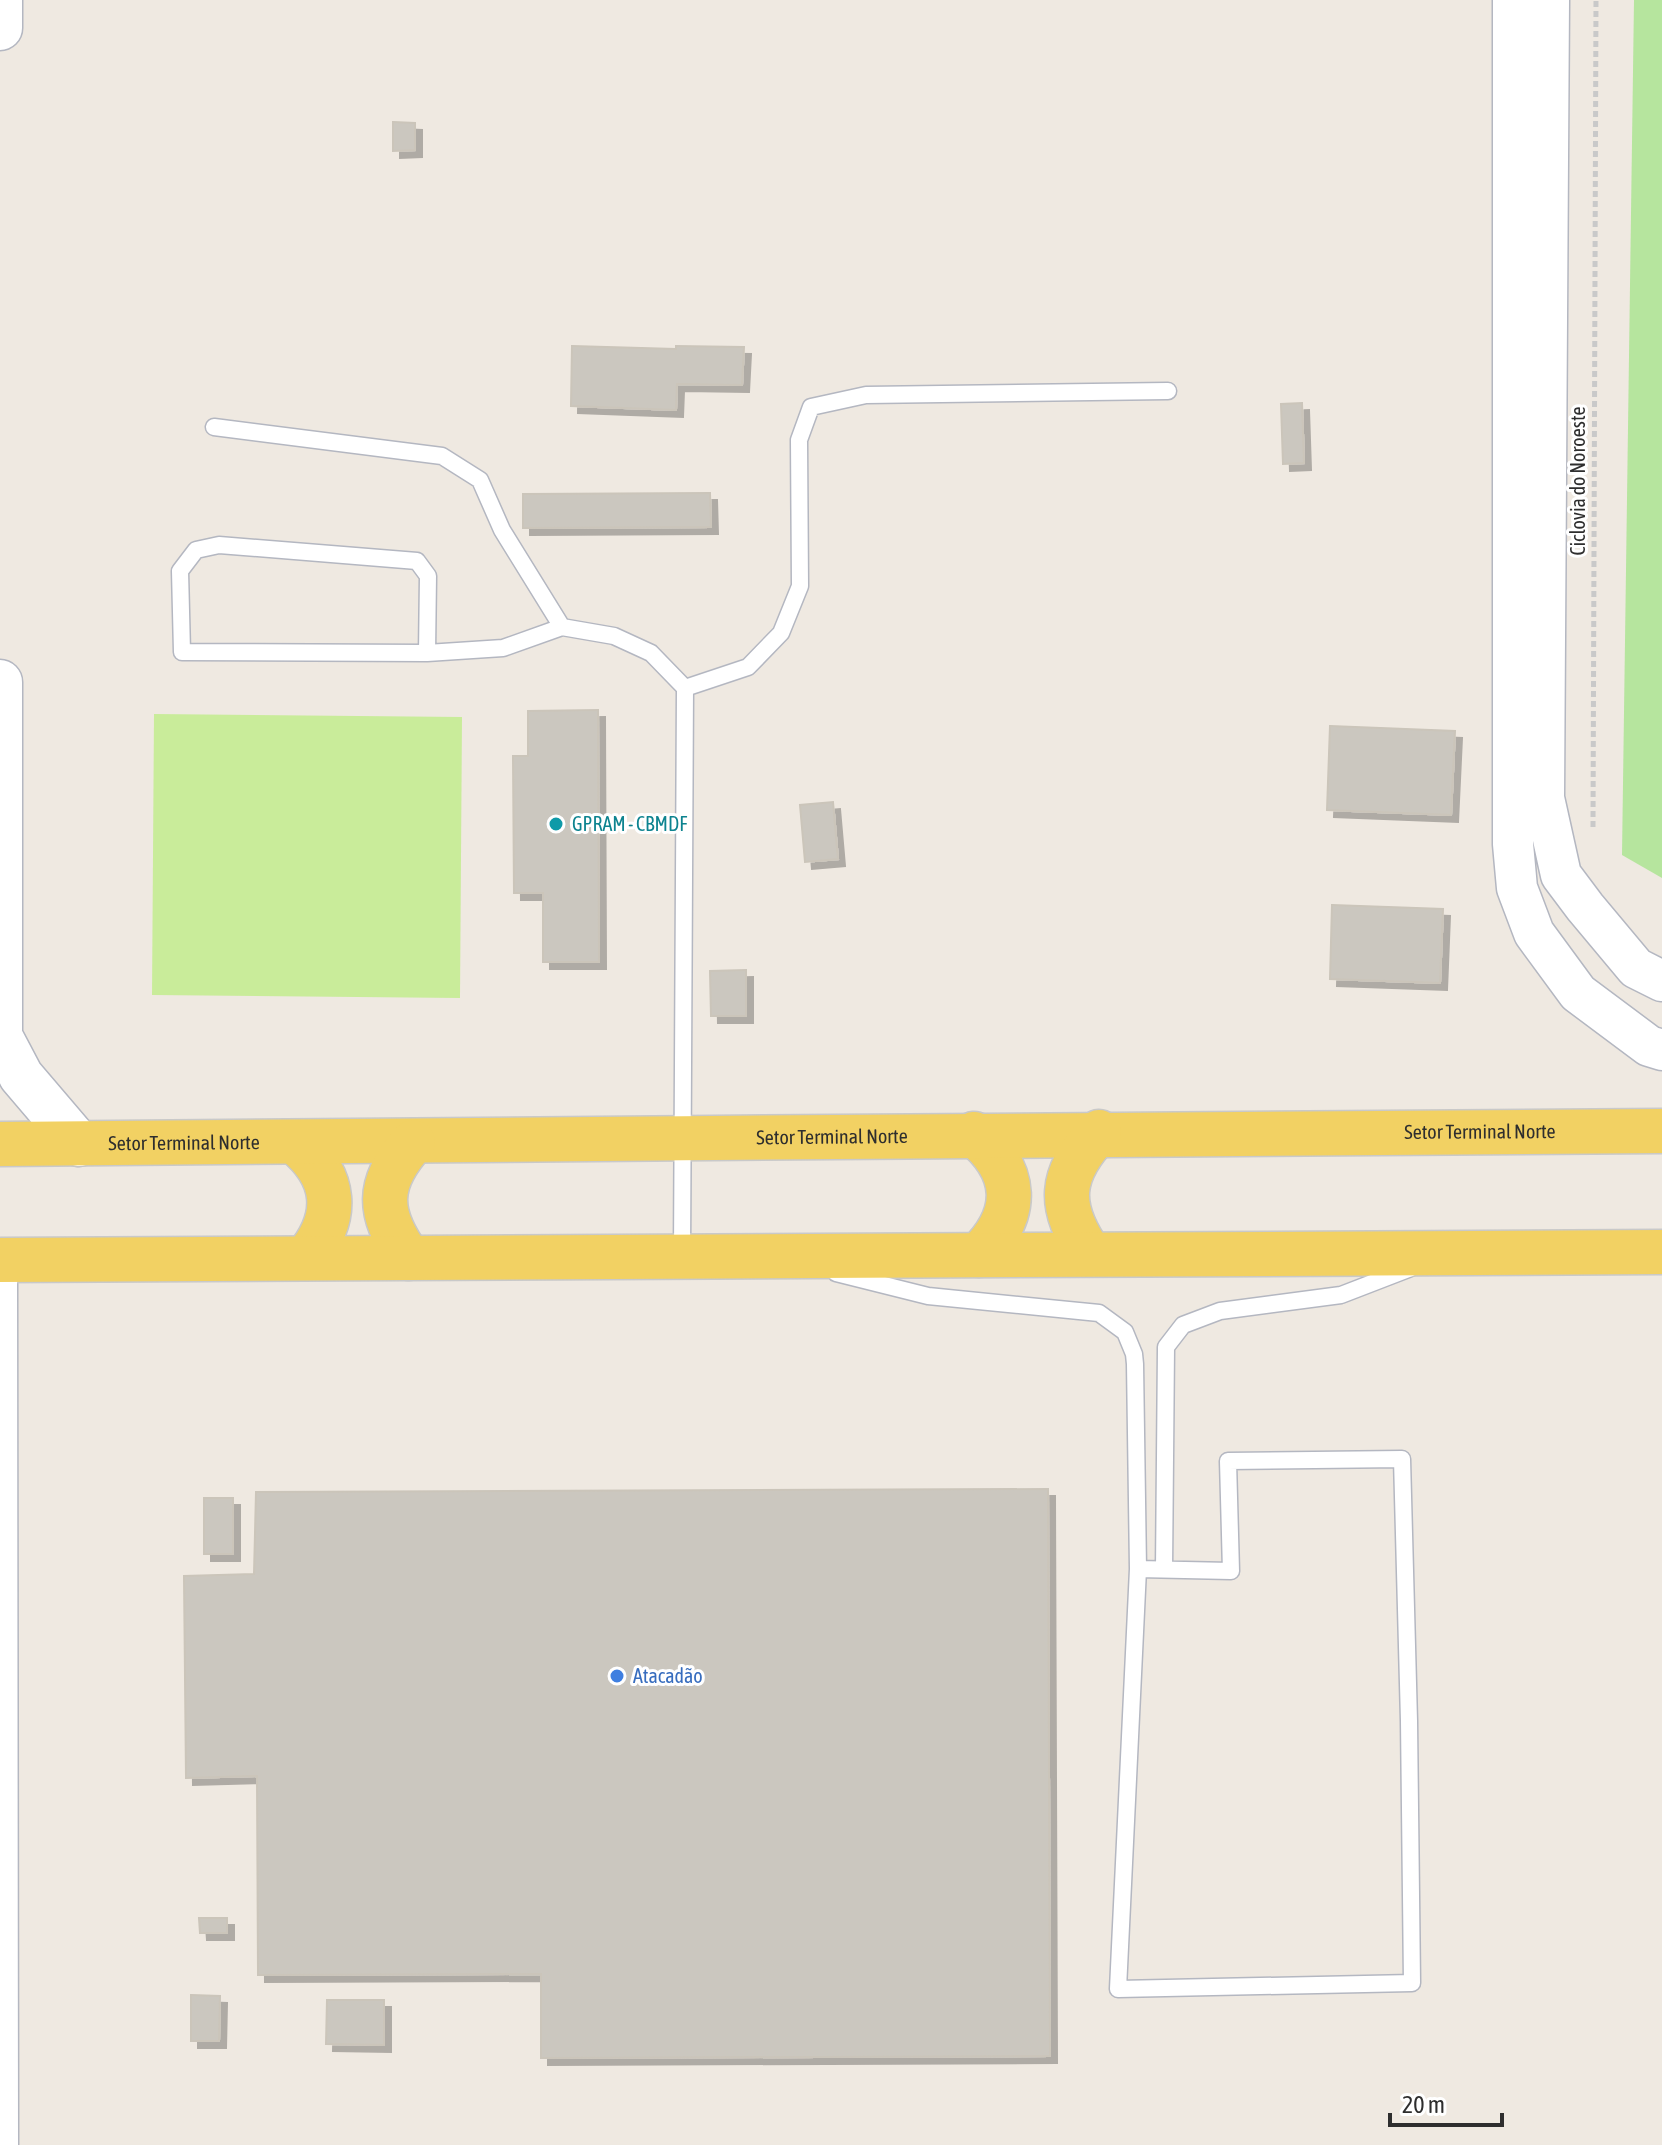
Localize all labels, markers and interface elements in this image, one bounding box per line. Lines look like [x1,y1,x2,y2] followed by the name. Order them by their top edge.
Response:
[1566,406,1589,556] street label: Ciclovia do Noroeste
[572,812,687,835] place label: GPRAM - CBMDF
[547,815,565,833] marker: GPRAM - CBMDF
[1404,1119,1556,1143] street label: Setor Terminal Norte
[756,1124,908,1148] street label: Setor Terminal Norte
[108,1130,260,1154] street label: Setor Terminal Norte
[633,1664,703,1687] place label: Atacadão
[608,1667,626,1685] marker: Atacadão
[1390,2077,1502,2127] scale bar
[1402,2091,1445,2118] text: 20 m

